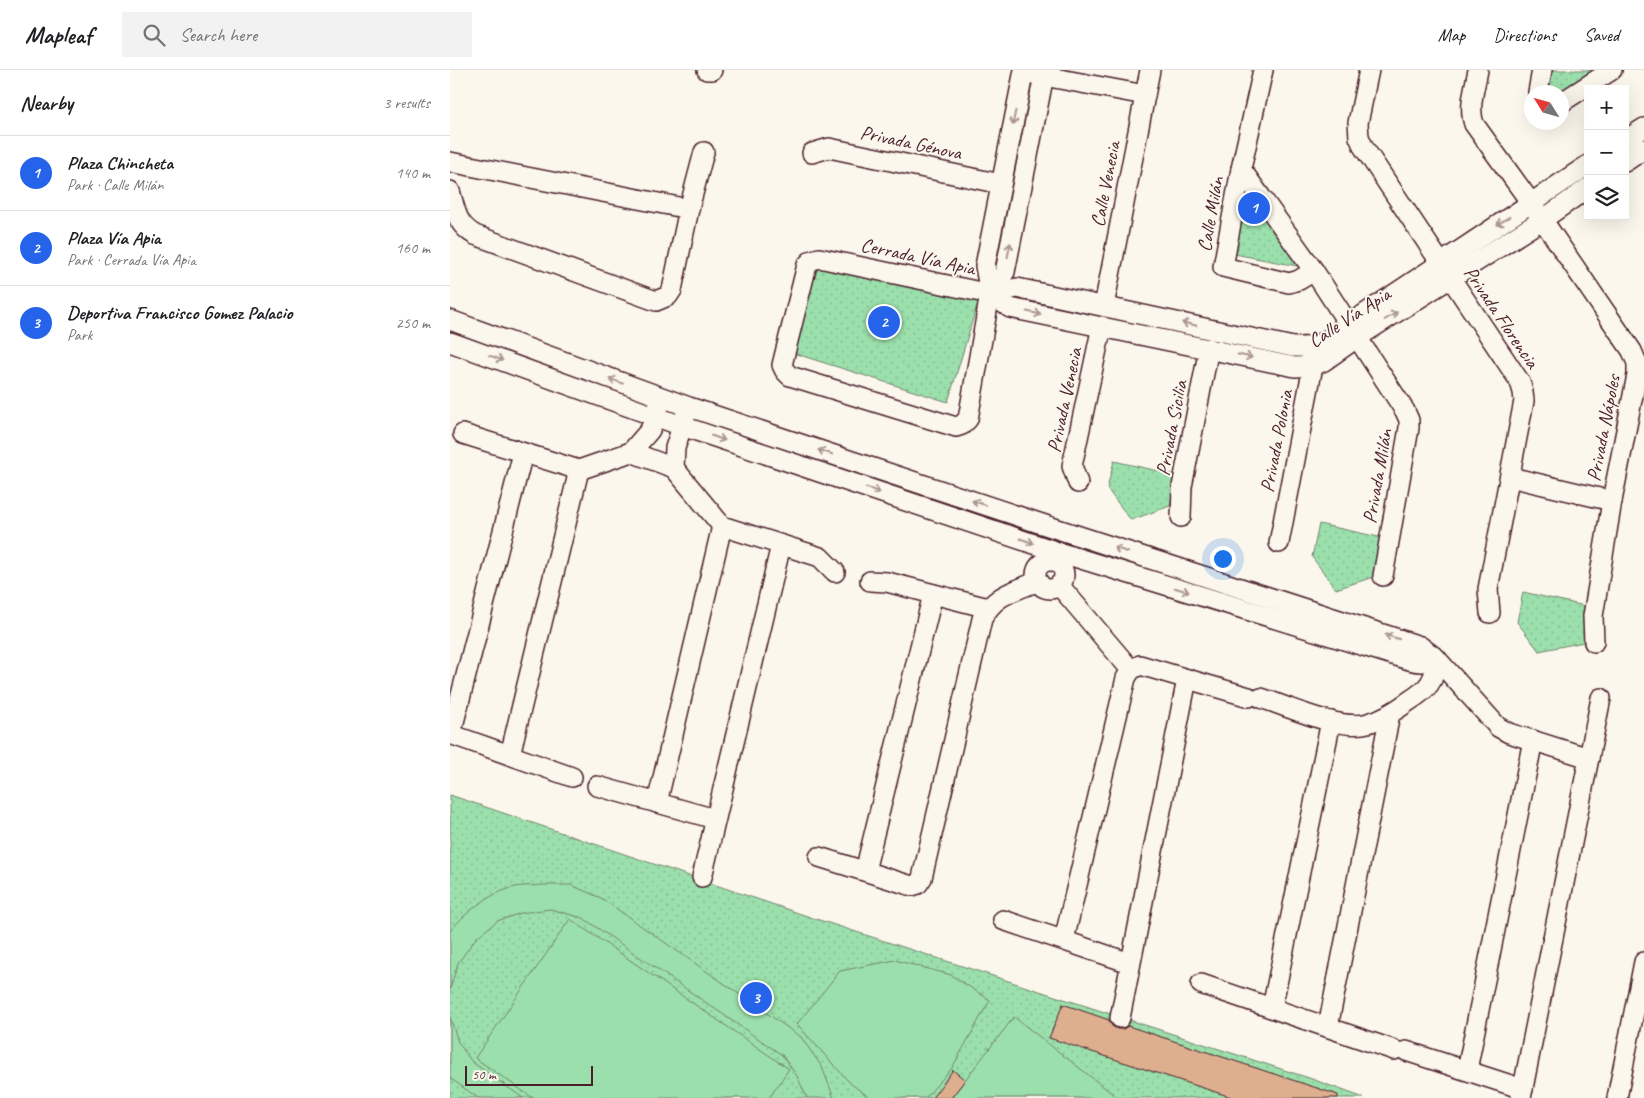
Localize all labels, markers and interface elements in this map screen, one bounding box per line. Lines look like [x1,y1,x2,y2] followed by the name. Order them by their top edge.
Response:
[122,12,472,57] search box
[25,20,92,50] text: Mapleaf
[140,21,168,49] icon: search
[180,23,257,47] text: Search here
[1438,24,1465,46] text: Map
[1493,24,1556,46] text: Directions
[1584,24,1619,46] text: Saved
[1524,85,1569,130] north arrow
[1584,85,1629,220] map controls
[1584,85,1629,130] button: +
[20,90,73,116] text: Nearby
[383,93,430,113] text: 3 results
[1009,109,1019,125] one-way arrow
[858,120,966,166] street label: Privada Génova
[1584,130,1629,175] button: −
[1085,137,1126,229] street label: Calle Venecia
[67,151,173,175] text: Plaza Chincheta
[32,163,40,183] text: 1
[396,163,430,183] text: 140 m
[1192,174,1230,253] street label: Calle Milán
[67,175,164,195] text: Park · Calle Milán
[1584,175,1629,220] button: layers
[1238,189,1270,227] pin: 1
[1497,217,1511,227] one-way arrow
[67,226,161,250] text: Plaza Vía Apia
[859,232,979,281] street label: Cerrada Vía Apia
[32,238,40,258] text: 2
[396,238,430,258] text: 160 m
[1005,243,1014,259] one-way arrow
[67,250,196,270] text: Park · Cerrada Vía Apia
[1458,261,1546,374] street label: Privada Florencia
[1303,281,1397,353] street label: Calle Vía Apia
[67,301,292,325] text: Deportiva Francisco Gomez Palacio
[868,303,900,341] pin: 2
[1026,308,1042,318] one-way arrow
[1384,311,1398,321] one-way arrow
[32,313,40,333] text: 3
[396,313,430,333] text: 250 m
[1181,319,1197,329] one-way arrow
[67,325,92,345] text: Park
[1041,344,1088,455] street label: Privada Venecia
[1236,352,1252,361] one-way arrow
[488,354,503,363] one-way arrow
[1581,371,1626,483] street label: Privada Nápoles
[609,376,625,385] one-way arrow
[1150,377,1193,478] street label: Privada Sicilia
[1254,387,1299,494] street label: Privada Polonia
[1357,426,1398,525] street label: Privada Milán
[710,434,726,443] one-way arrow
[818,447,833,456] one-way arrow
[864,486,880,495] one-way arrow
[971,498,987,508] one-way arrow
[1018,537,1034,547] one-way arrow
[1114,545,1129,554] one-way arrow
[1210,546,1236,572] your location
[1173,586,1189,595] one-way arrow
[1385,632,1401,642] one-way arrow
[740,979,772,1017] pin: 3
[465,1063,592,1086] scale bar
[472,1066,496,1083] text: 50 m

